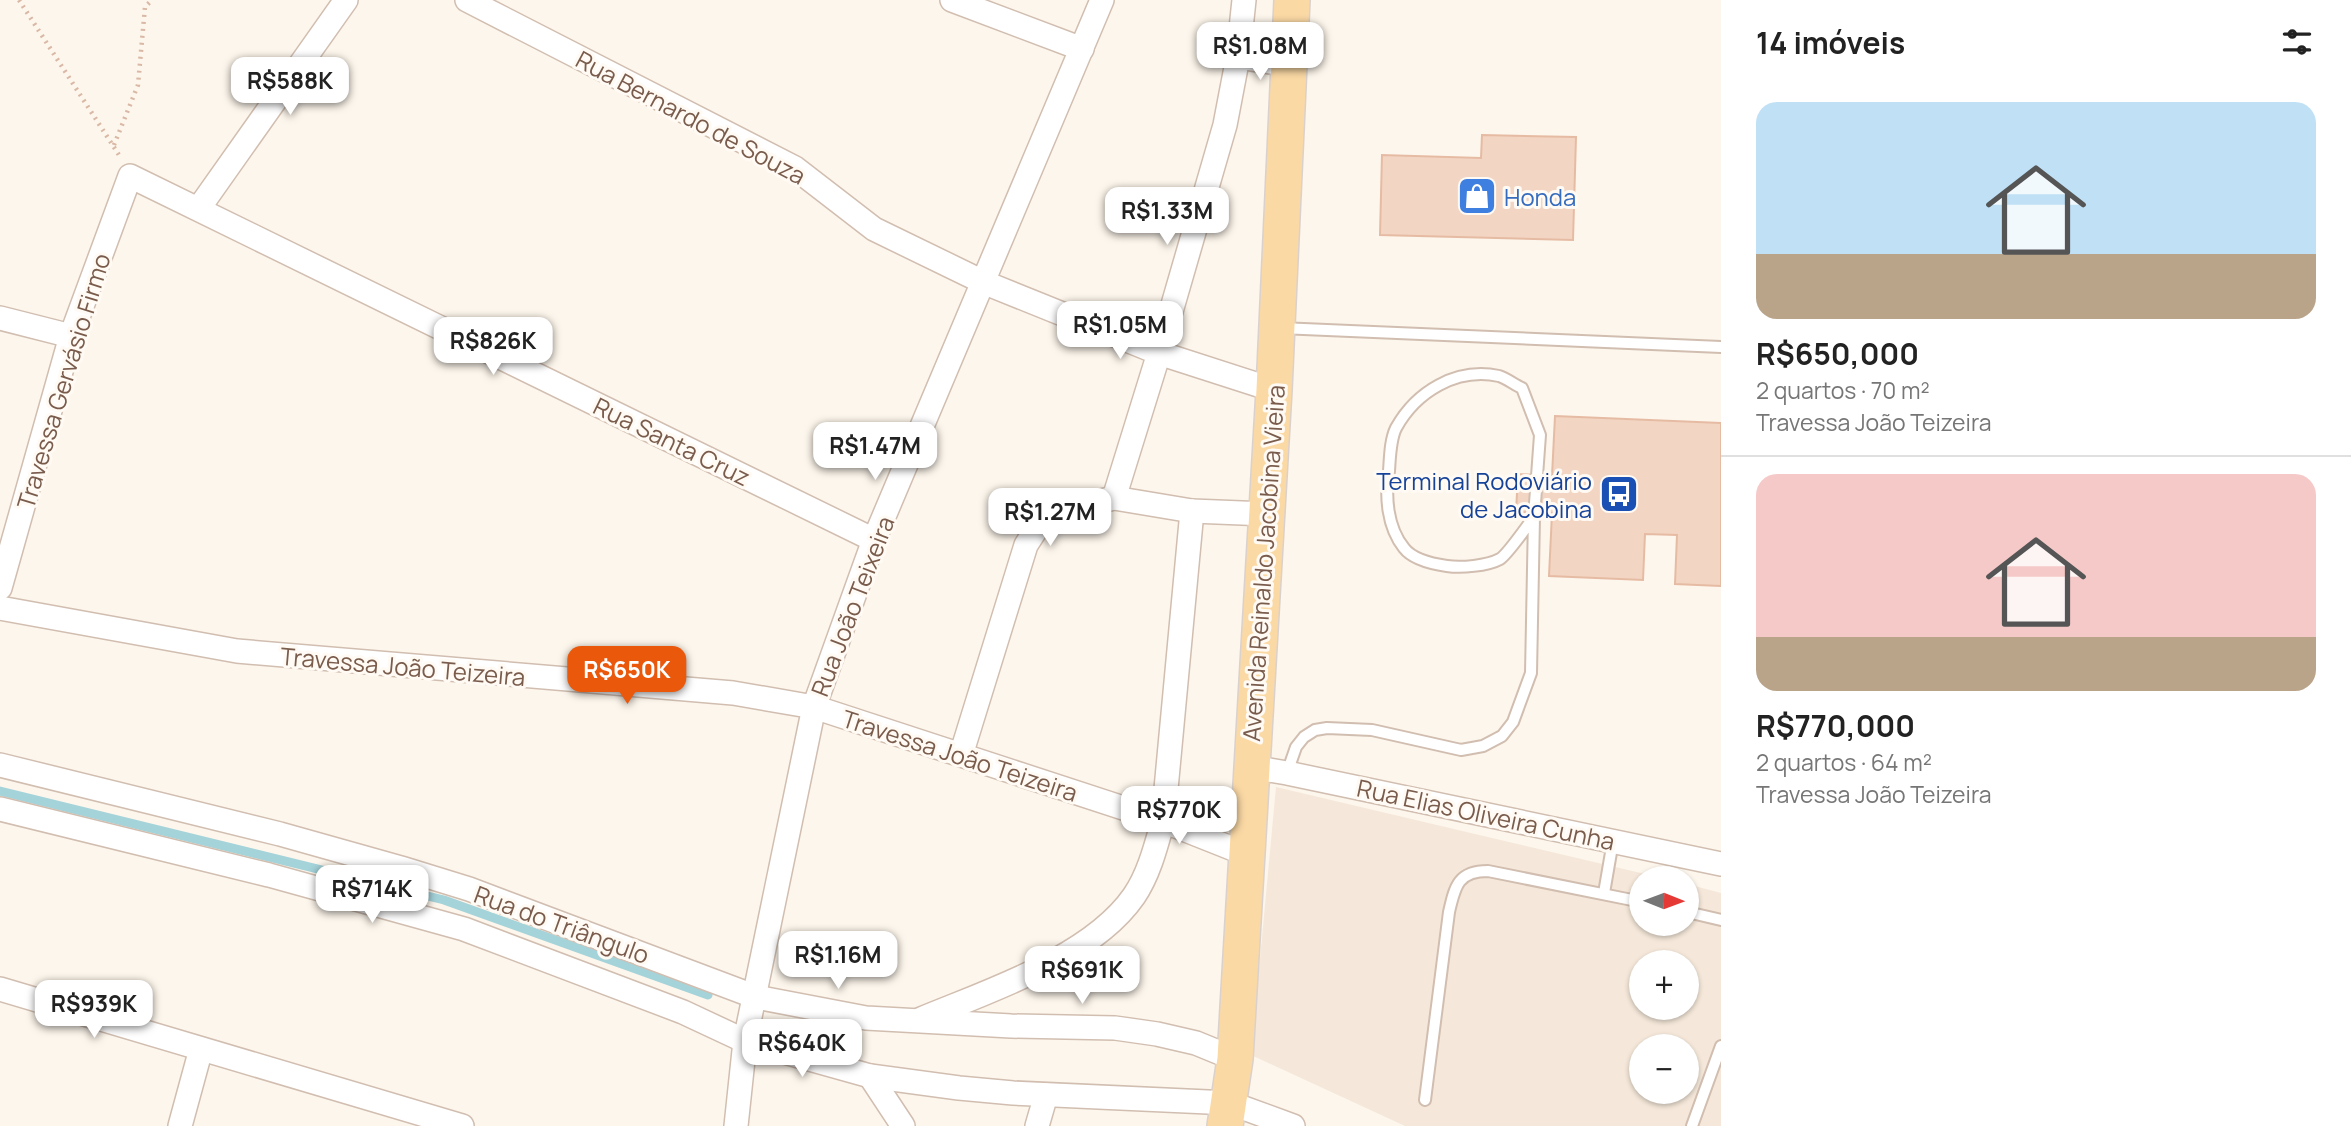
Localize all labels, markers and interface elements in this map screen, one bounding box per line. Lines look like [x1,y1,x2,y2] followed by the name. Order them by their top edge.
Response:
[1195,22,1325,82] pin: R$1.08M
[1756,22,1905,63] text: 14 imóveis
[2278,23,2316,61] icon: filters
[1213,29,1307,61] text: R$1.08M
[570,42,812,192] street label: Rua Bernardo de Souza
[233,58,347,117] pin: R$588K
[247,64,333,96] text: R$588K
[1973,147,2099,273] icon: home
[1456,175,1498,217] shop icon: Honda
[1504,180,1576,213] place label: Honda
[1102,188,1232,247] pin: R$1.33M
[1121,194,1213,226] text: R$1.33M
[8,249,118,513] street label: Travessa Gervásio Firmo
[1055,302,1185,361] pin: R$1.05M
[1073,308,1167,340] text: R$1.05M
[436,318,550,377] pin: R$826K
[450,324,536,356] text: R$826K
[1756,333,1919,374] text: R$650,000
[1756,374,1930,406] text: 2 quartos · 70 m²
[1234,384,1292,742] street label: Avenida Reinaldo Jacobina Vieira
[588,389,756,493] street label: Rua Santa Cruz
[1756,406,1992,438] text: Travessa João Teizeira
[810,422,940,482] pin: R$1.47M
[829,429,921,461] text: R$1.47M
[1376,464,1592,525] place label: Terminal Rodoviário de Jacobina
[1598,473,1640,515] bus stop icon: Terminal Rodoviário de Jacobina
[985,489,1115,548] pin: R$1.27M
[1004,495,1096,527] text: R$1.27M
[802,511,902,701] street label: Rua João Teixeira
[1973,519,2099,645] icon: home
[279,639,527,693] street label: Travessa João Teizeira
[570,646,684,706] pin: R$650K
[583,653,671,685] text: R$650K
[838,701,1082,809] street label: Travessa João Teizeira
[1756,705,1915,746] text: R$770,000
[1756,746,1932,778] text: 2 quartos · 64 m²
[1354,771,1618,857] street label: Rua Elias Oliveira Cunha
[1756,778,1992,810] text: Travessa João Teizeira
[1122,786,1236,846] pin: R$770K
[1137,793,1221,825] text: R$770K
[315,866,429,925] pin: R$714K
[1629,866,1699,936] north arrow
[1629,866,1699,1104] map controls
[332,872,412,904] text: R$714K
[470,877,654,971] street label: Rua do Triângulo
[773,932,903,991] pin: R$1.16M
[794,938,882,970] text: R$1.16M
[1025,946,1139,1006] pin: R$691K
[1629,950,1699,1020] button: +
[1041,953,1123,985] text: R$691K
[37,981,151,1040] pin: R$939K
[51,987,137,1019] text: R$939K
[745,1020,859,1079] pin: R$640K
[758,1026,846,1058] text: R$640K
[1629,1034,1699,1104] button: −

